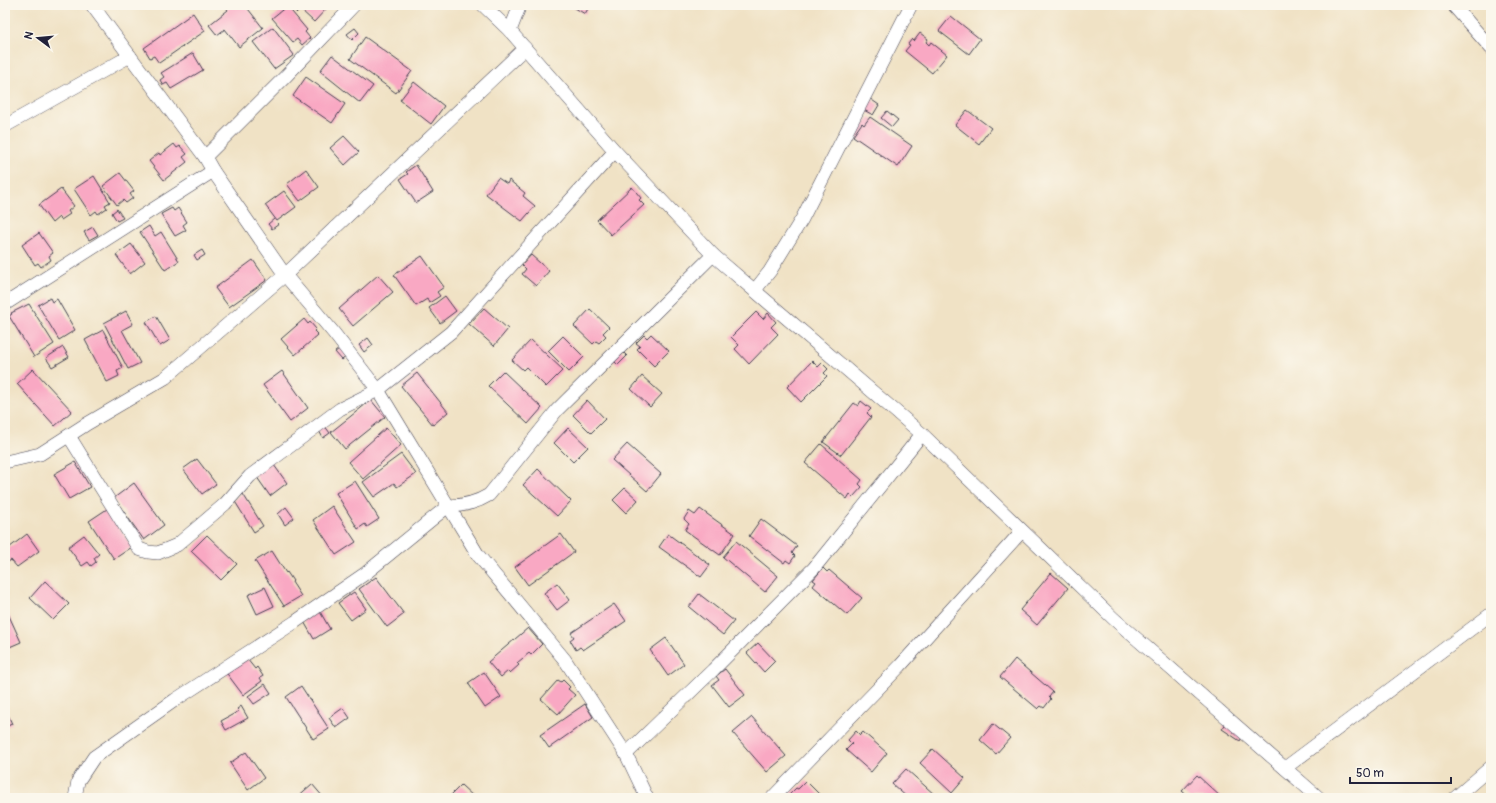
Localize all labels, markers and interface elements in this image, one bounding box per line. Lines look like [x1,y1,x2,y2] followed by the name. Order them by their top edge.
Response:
[18,18,58,58] north arrow
[22,29,36,41] text: N
[1350,759,1451,785] scale bar
[1356,766,1384,781] text: 50 m

